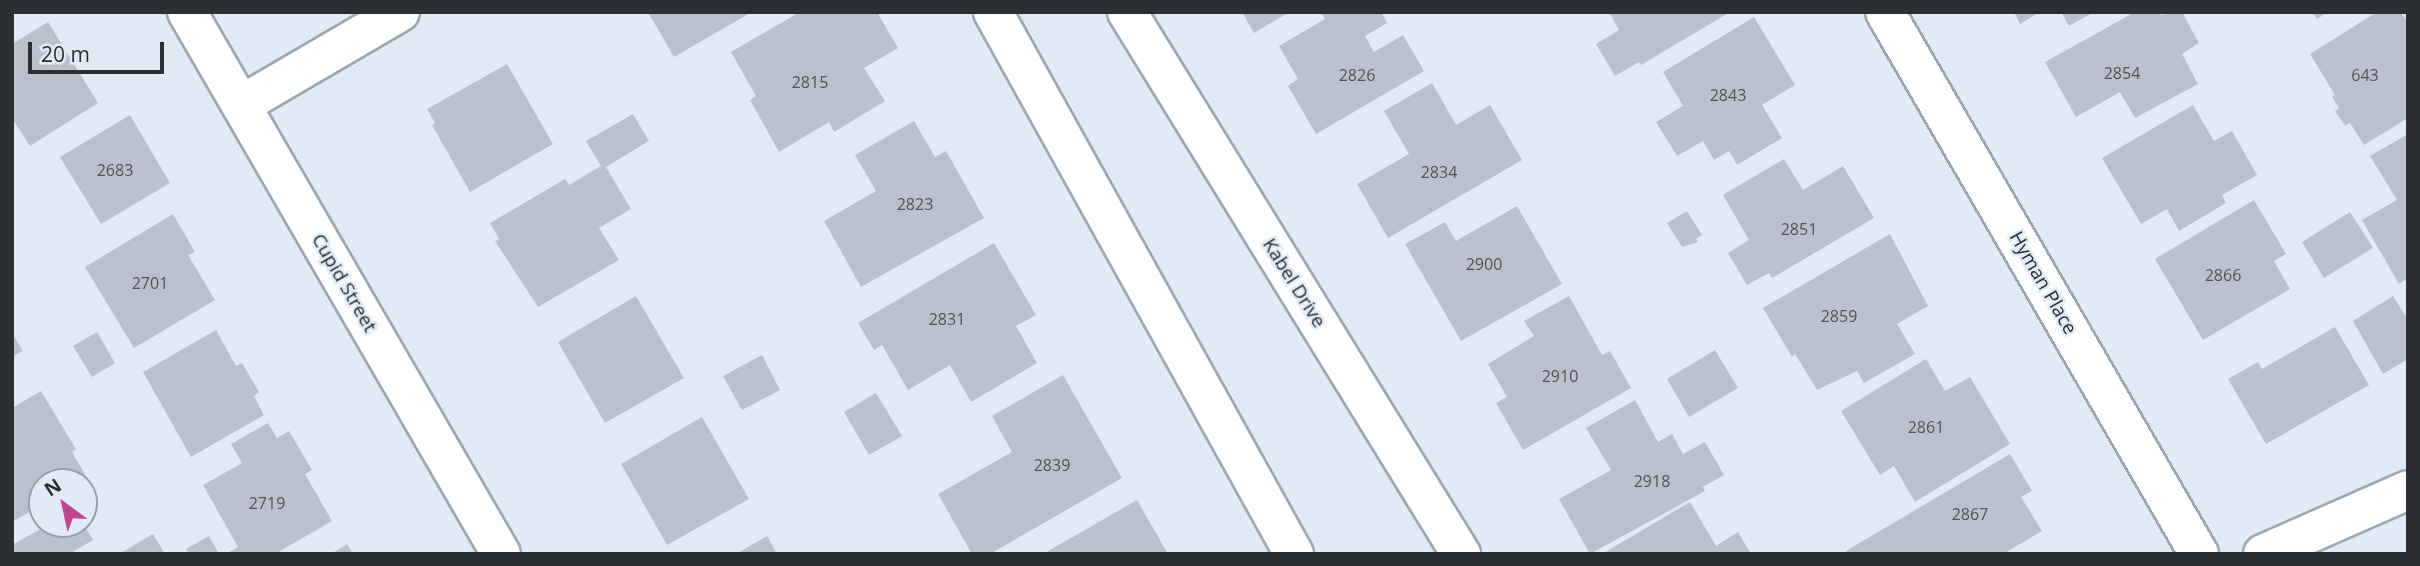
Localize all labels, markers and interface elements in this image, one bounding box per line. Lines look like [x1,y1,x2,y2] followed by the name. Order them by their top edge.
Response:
[32,28,168,72] scale bar
[41,40,90,68] text: 20 m
[2104,63,2140,83] house number: 2854
[1339,65,1375,85] house number: 2826
[2351,65,2379,85] house number: 643
[792,72,828,92] house number: 2815
[1710,85,1746,105] house number: 2843
[97,160,133,180] house number: 2683
[1421,162,1457,182] house number: 2834
[897,194,933,214] house number: 2823
[1781,219,1817,239] house number: 2851
[2004,228,2082,338] street label: Hyman Place
[307,230,381,336] street label: Cupid Street
[1258,234,1330,332] street label: Kabel Drive
[1466,254,1502,274] house number: 2900
[2205,265,2241,285] house number: 2866
[132,273,168,293] house number: 2701
[1821,306,1857,326] house number: 2859
[929,309,965,329] house number: 2831
[1542,366,1578,386] house number: 2910
[1908,417,1944,437] house number: 2861
[1034,455,1070,475] house number: 2839
[28,468,98,538] north arrow
[1634,471,1670,491] house number: 2918
[39,472,66,502] text: N
[249,493,285,513] house number: 2719
[1952,504,1988,524] house number: 2867

